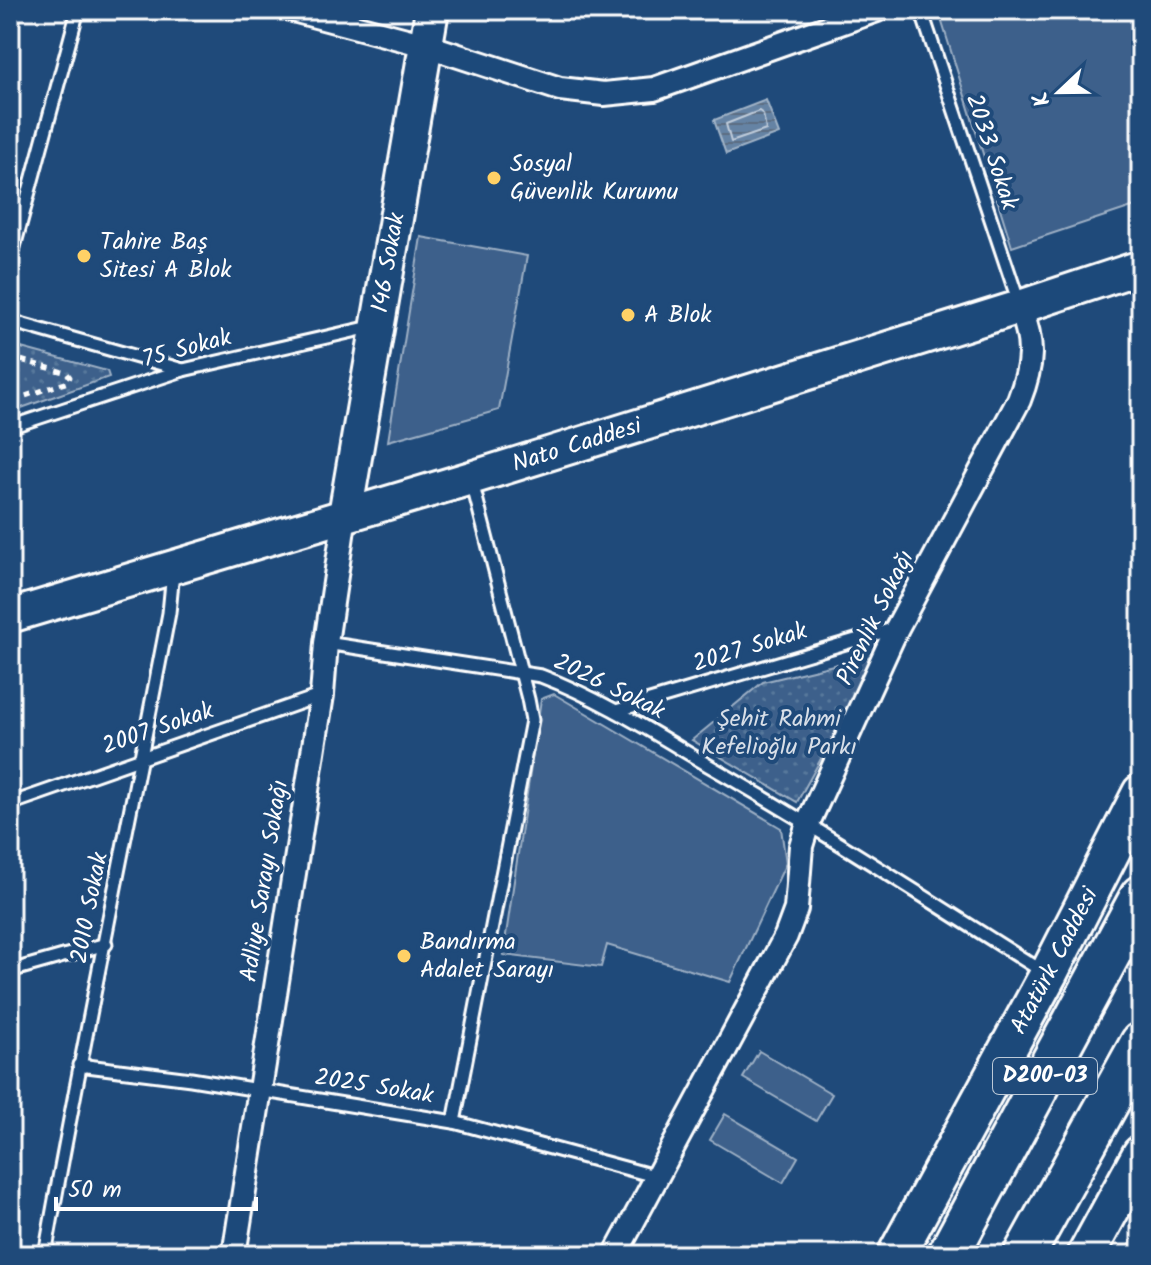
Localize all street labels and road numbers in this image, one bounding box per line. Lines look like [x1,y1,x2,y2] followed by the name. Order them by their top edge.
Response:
[954,89,1028,216] street label: 2033 Sokak
[361,209,416,316] street label: 146 Sokak
[138,318,237,380] street label: 75 Sokak
[507,406,648,484] street label: Nato Caddesi
[826,544,926,692] street label: Pirenlik Sokağı
[688,612,813,684] street label: 2027 Sokak
[546,643,672,731] street label: 2026 Sokak
[97,691,220,766] street label: 2007 Sokak
[230,777,300,985] street label: Adliye Sarayı Sokağı
[60,848,120,967] street label: 2010 Sokak
[1000,880,1110,1042] street label: Atatürk Caddesi
[312,1058,437,1116] street label: 2025 Sokak
[993,1058,1097,1094] road number: D200-03

